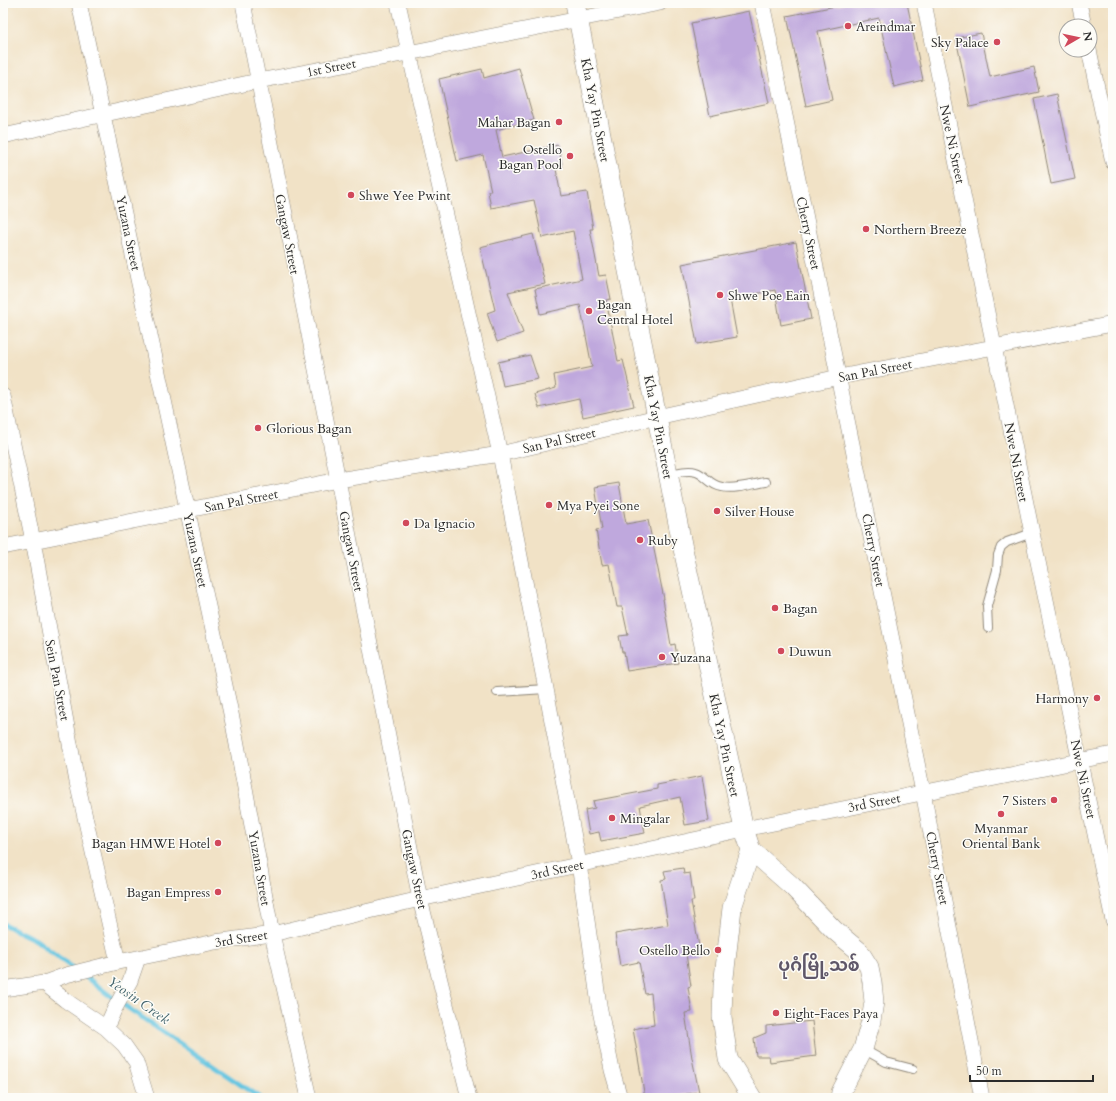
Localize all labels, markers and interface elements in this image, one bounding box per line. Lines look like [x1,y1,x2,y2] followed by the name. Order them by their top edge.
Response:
[856,18,915,36] place label: Areindmar
[1058,18,1098,58] north arrow
[843,21,853,31] marker: Areindmar
[1079,31,1096,43] text: N
[931,34,989,52] place label: Sky Palace
[992,37,1002,47] marker: Sky Palace
[305,54,357,82] street label: 1st Street
[576,57,614,163] street label: Kha Yay Pin Street
[935,103,969,185] street label: Nwe Ni Street
[477,114,552,132] place label: Mahar Bagan
[554,117,564,127] marker: Mahar Bagan
[499,141,563,174] place label: Ostello Bagan Pool
[565,151,575,161] marker: Ostello Bagan Pool
[359,187,451,205] place label: Shwe Yee Pwint
[346,190,356,200] marker: Shwe Yee Pwint
[270,193,304,276] street label: Gangaw Street
[111,194,145,272] street label: Yuzana Street
[792,195,825,271] street label: Cherry Street
[874,221,967,239] place label: Northern Breeze
[861,224,871,234] marker: Northern Breeze
[728,287,811,305] place label: Shwe Poe Eain
[715,290,725,300] marker: Shwe Poe Eain
[597,296,673,329] place label: Bagan Central Hotel
[584,306,594,316] marker: Bagan Central Hotel
[837,355,913,387] street label: San Pal Street
[639,374,677,480] street label: Kha Yay Pin Street
[266,420,352,438] place label: Glorious Bagan
[1000,421,1033,503] street label: Nwe Ni Street
[253,423,263,433] marker: Glorious Bagan
[521,424,597,458] street label: San Pal Street
[203,485,279,517] street label: San Pal Street
[557,497,640,515] place label: Mya Pyei Sone
[544,500,554,510] marker: Mya Pyei Sone
[725,503,795,521] place label: Silver House
[712,506,722,516] marker: Silver House
[334,510,368,593] street label: Gangaw Street
[178,511,212,589] street label: Yuzana Street
[857,512,889,588] street label: Cherry Street
[414,515,475,533] place label: Da Ignacio
[401,518,411,528] marker: Da Ignacio
[648,532,678,550] place label: Ruby
[635,535,645,545] marker: Ruby
[783,600,818,618] place label: Bagan
[770,603,780,613] marker: Bagan
[40,638,74,722] street label: Sein Pan Street
[789,643,832,661] place label: Duwun
[776,646,786,656] marker: Duwun
[670,649,712,667] place label: Yuzana
[657,652,667,662] marker: Yuzana
[1035,690,1089,708] place label: Harmony
[704,692,744,798] street label: Kha Yay Pin Street
[1092,693,1102,703] marker: Harmony
[1066,738,1100,820] street label: Nwe Ni Street
[846,789,902,817] street label: 3rd Street
[1002,792,1046,810] place label: 7 Sisters
[1049,795,1059,805] marker: 7 Sisters
[996,809,1006,819] marker: Myanmar Oriental Bank
[620,810,670,828] place label: Mingalar
[607,813,617,823] marker: Mingalar
[962,820,1040,853] place label: Myanmar Oriental Bank
[397,828,431,911] street label: Gangaw Street
[244,829,274,907] street label: Yuzana Street
[921,830,953,906] street label: Cherry Street
[92,835,211,853] place label: Bagan HMWE Hotel
[213,838,223,848] marker: Bagan HMWE Hotel
[529,856,585,884] street label: 3rd Street
[126,884,210,902] place label: Bagan Empress
[213,887,223,897] marker: Bagan Empress
[214,926,269,952] street label: 3rd Street
[639,942,710,960] place label: Ostello Bello
[713,945,723,955] marker: Ostello Bello
[778,953,860,979] district label: ပုဂံမြို့သစ်
[104,972,174,1029] water label: Yeosin Creek
[784,1005,879,1023] place label: Eight-Faces Paya
[771,1008,781,1018] marker: Eight-Faces Paya
[970,1057,1093,1083] scale bar
[976,1063,1003,1079] text: 50 m

